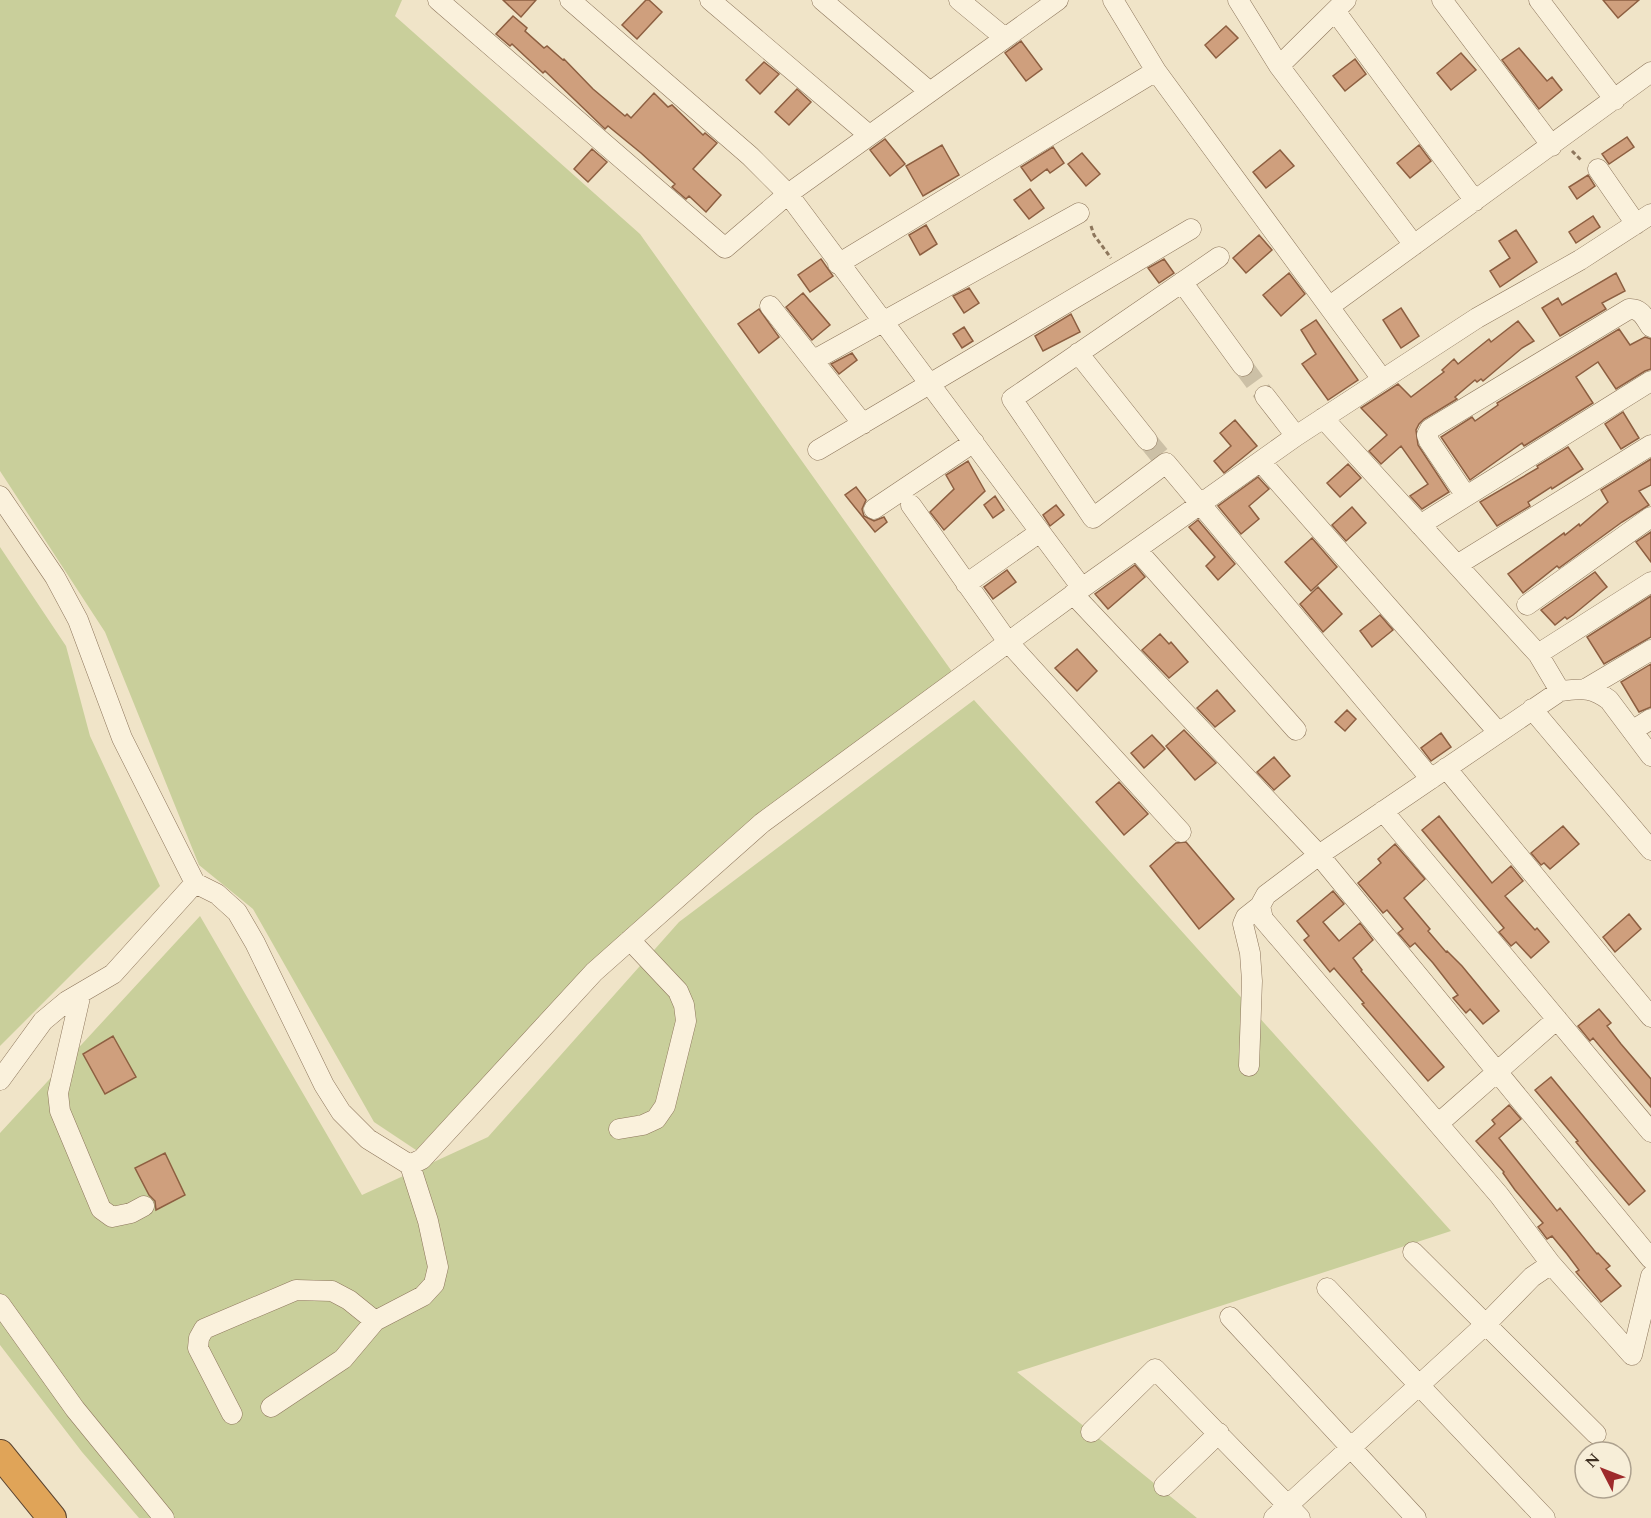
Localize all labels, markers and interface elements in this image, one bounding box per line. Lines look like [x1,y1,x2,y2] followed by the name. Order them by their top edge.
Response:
[1573,1440,1633,1500] north arrow
[1579,1448,1606,1474] text: N

